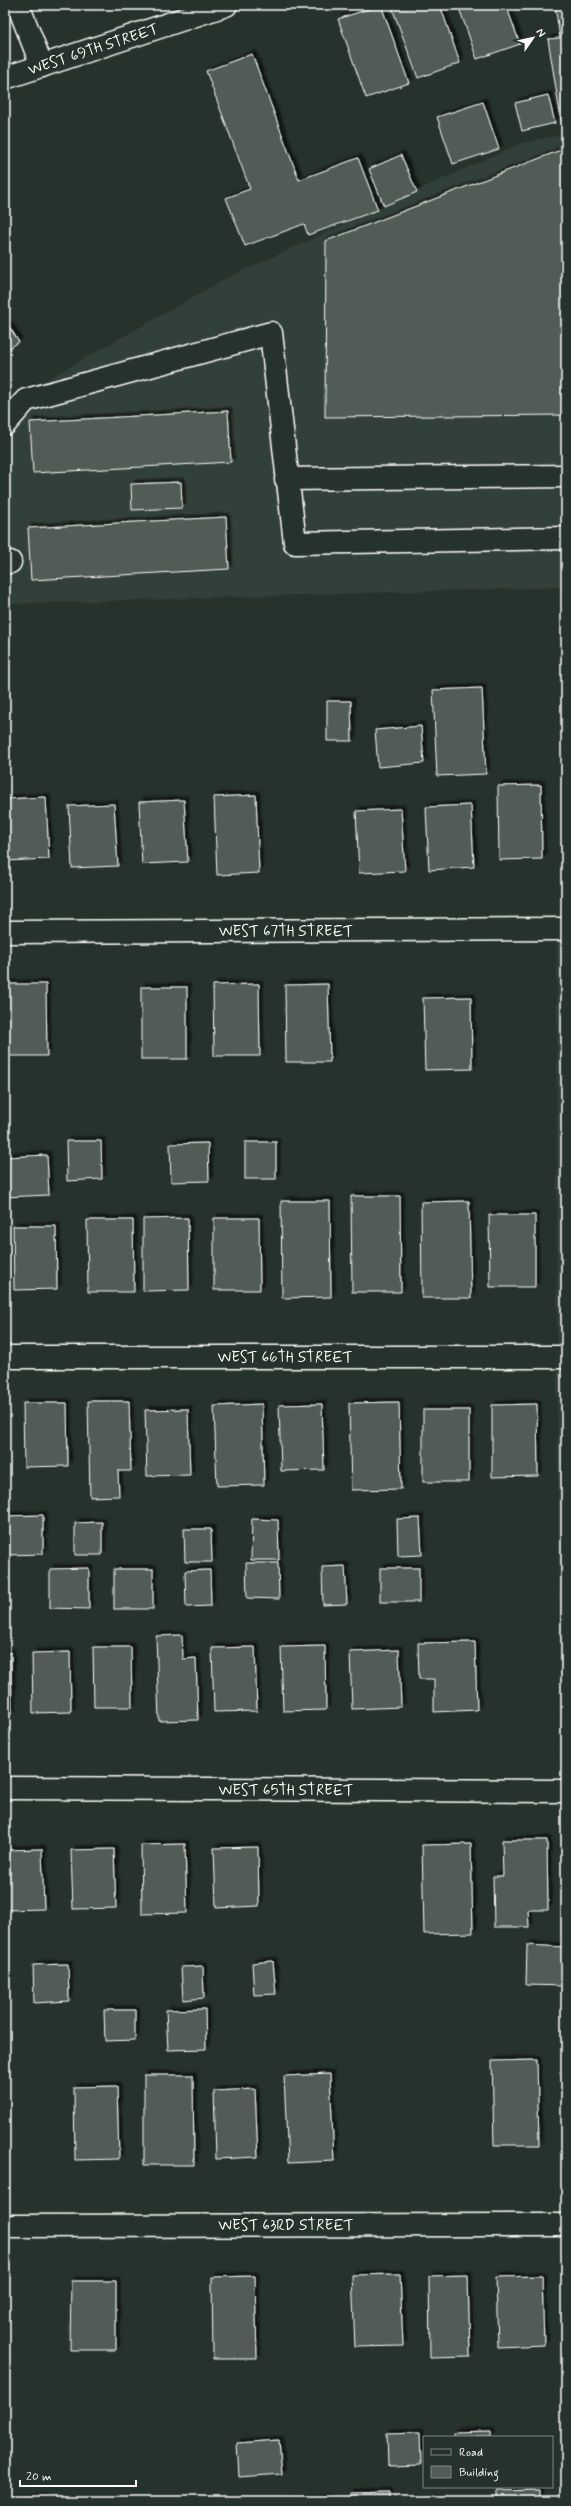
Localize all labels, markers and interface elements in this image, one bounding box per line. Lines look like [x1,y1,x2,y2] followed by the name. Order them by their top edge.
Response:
[513,18,553,58] north arrow
[26,19,161,80] street label: WEST 69TH STREET
[533,26,548,40] text: N
[219,922,353,942] street label: WEST 67TH STREET
[217,1348,353,1368] street label: WEST 66TH STREET
[219,1781,353,1801] street label: WEST 65TH STREET
[218,2216,354,2236] street label: WEST 63RD STREET
[423,2436,553,2488] legend
[459,2445,483,2461] text: Road
[20,2462,136,2488] scale bar
[459,2465,499,2482] text: Building
[26,2469,52,2485] text: 20 m

